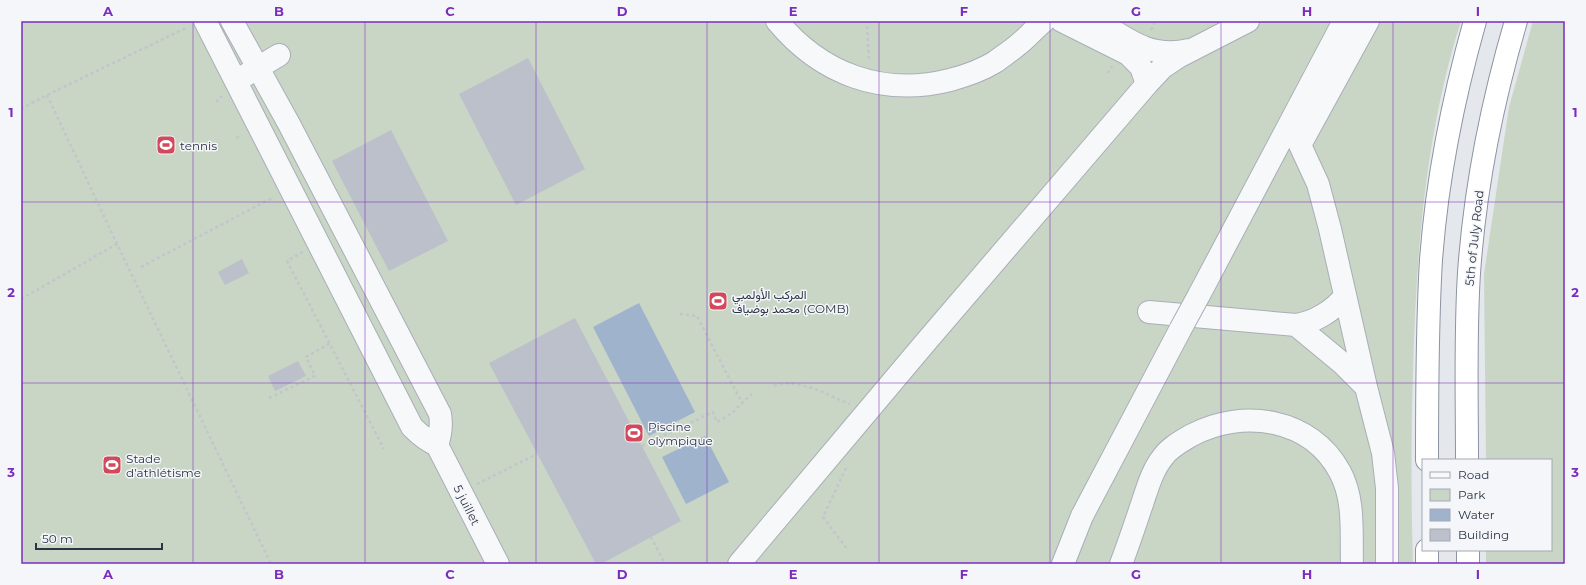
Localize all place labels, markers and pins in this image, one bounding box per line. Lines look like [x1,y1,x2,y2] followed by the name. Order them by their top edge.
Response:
[155,134,177,156] sports icon: tennis
[180,138,217,153] place label: tennis
[732,287,850,317] place label: المركب الأولمبي محمد بوضياف (COMB)
[707,290,729,312] sports icon: المركب الأولمبي محمد بوضياف (COMB)
[648,419,713,448] place label: Piscine olympique
[623,422,645,444] sports icon: Piscine olympique
[126,451,201,480] place label: Stade d’athlétisme
[101,454,123,476] sports icon: Stade d’athlétisme

